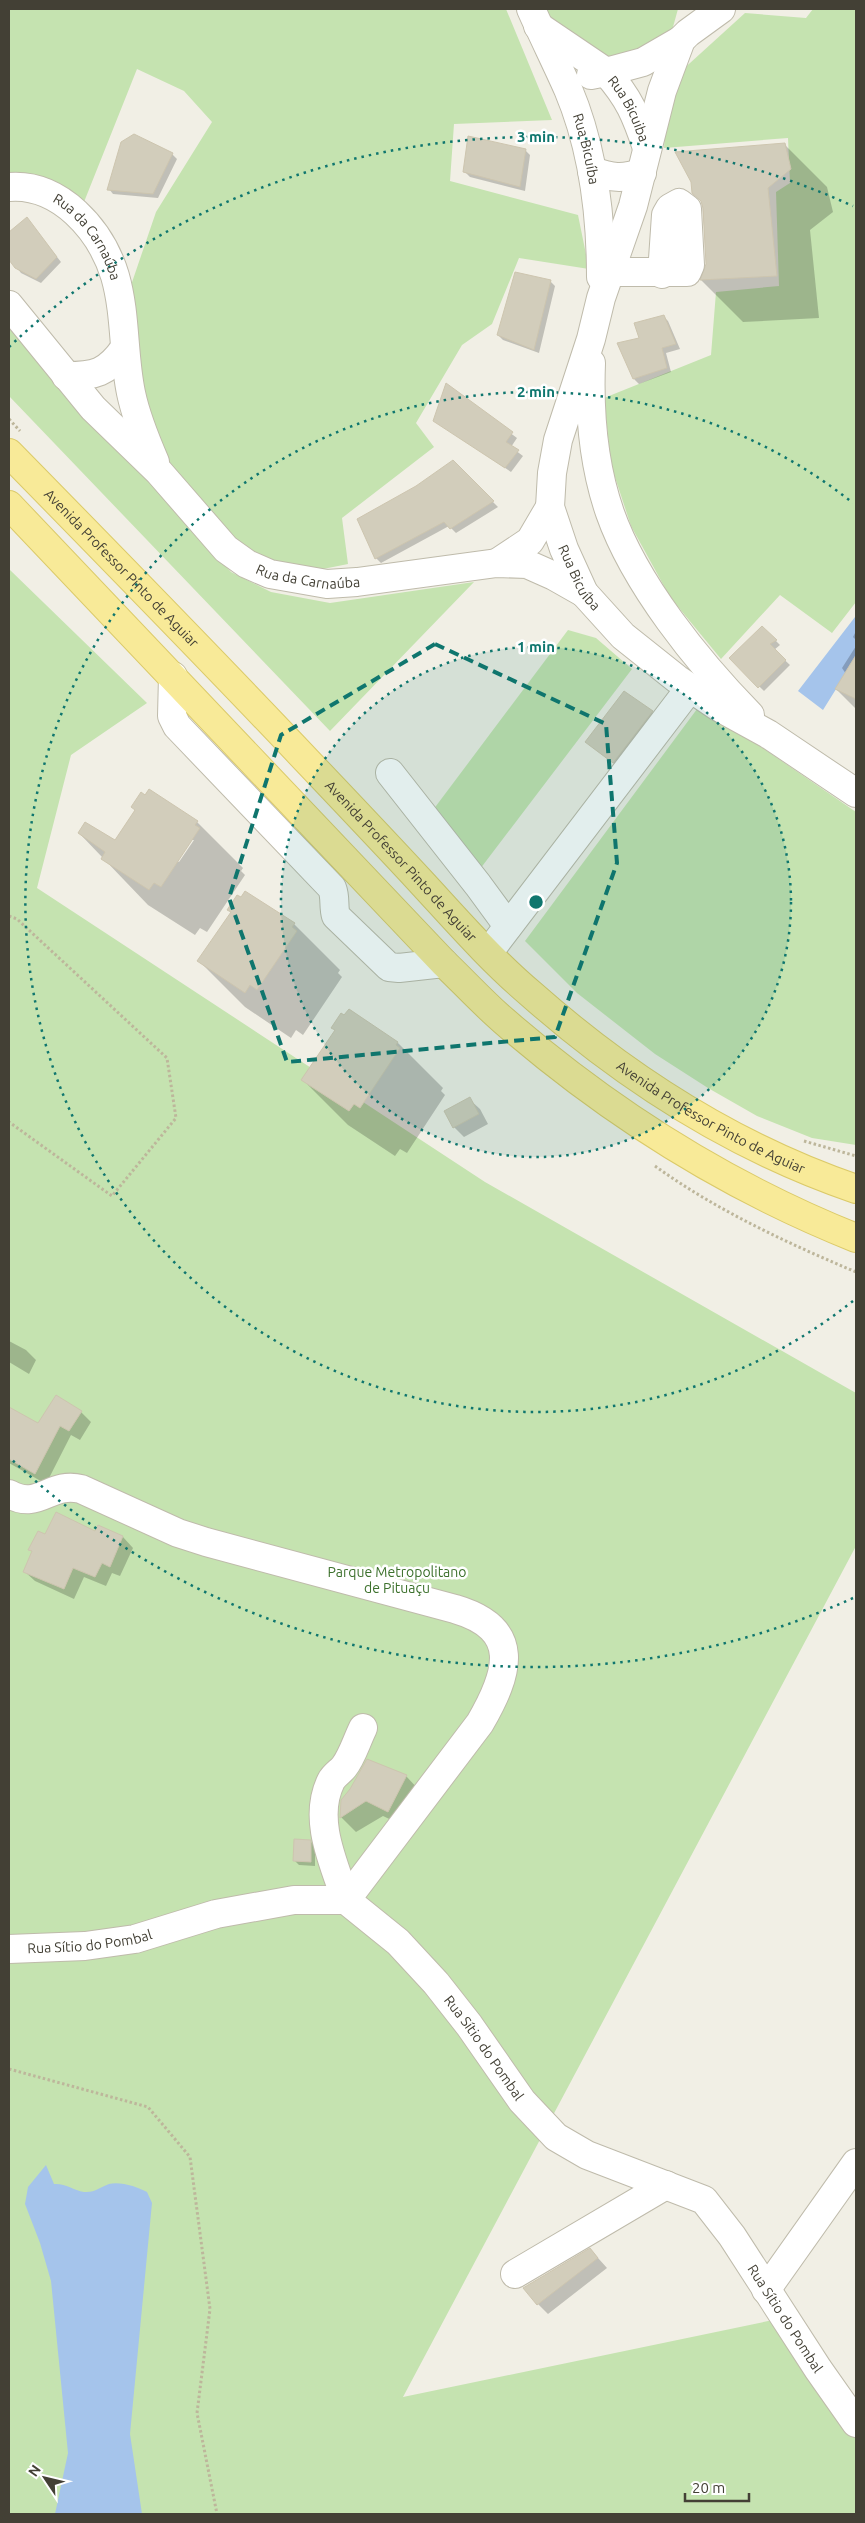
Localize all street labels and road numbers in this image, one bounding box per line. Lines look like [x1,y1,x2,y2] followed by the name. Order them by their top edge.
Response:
[605,73,652,144] street label: Rua Bicuiba
[570,111,602,186] street label: Rua Bicuíba
[50,190,124,282] street label: Rua da Carnaúba
[41,486,202,651] street label: Avenida Professor Pinto de Aguiar
[555,542,604,614] street label: Rua Bicuíba
[253,561,361,592] street label: Rua da Carnaúba
[322,777,480,945] street label: Avenida Professor Pinto de Aguiar
[614,1057,808,1177] street label: Avenida Professor Pinto de Aguiar
[27,1926,154,1956] street label: Rua Sítio do Pombal
[441,1992,527,2104] street label: Rua Sítio do Pombal
[745,2262,826,2376] street label: Rua Sítio do Pombal

